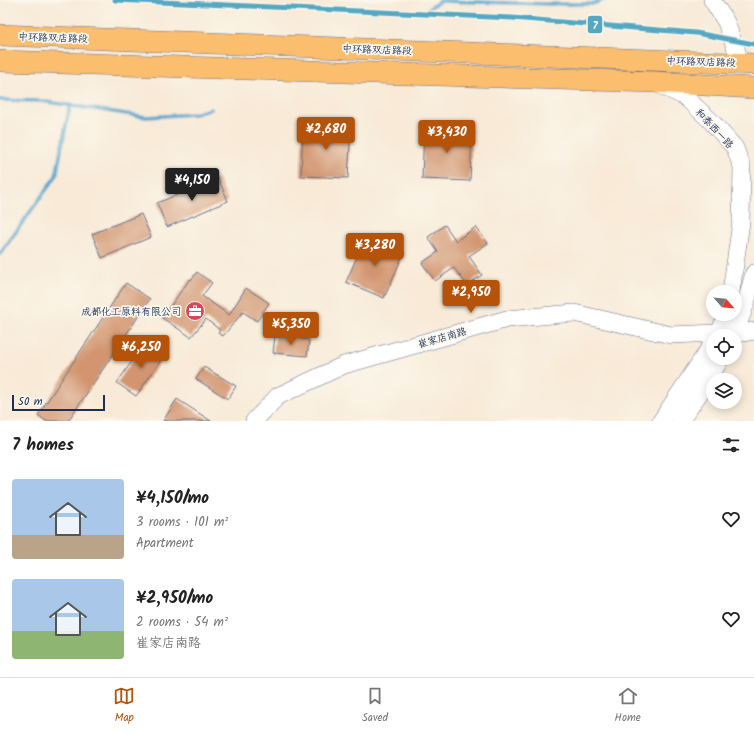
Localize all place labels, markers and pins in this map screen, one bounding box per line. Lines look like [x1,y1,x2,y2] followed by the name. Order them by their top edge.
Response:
[293,117,359,151] pin: ¥2,680
[414,120,480,154] pin: ¥3,430
[159,168,225,202] pin: ¥4,150
[342,233,408,267] pin: ¥3,280
[438,280,504,314] pin: ¥2,950
[184,300,206,322] office icon: 成都化工原料有限公司
[81,304,181,320] place label: 成都化工原料有限公司
[258,312,324,346] pin: ¥5,350
[108,335,174,369] pin: ¥6,250

